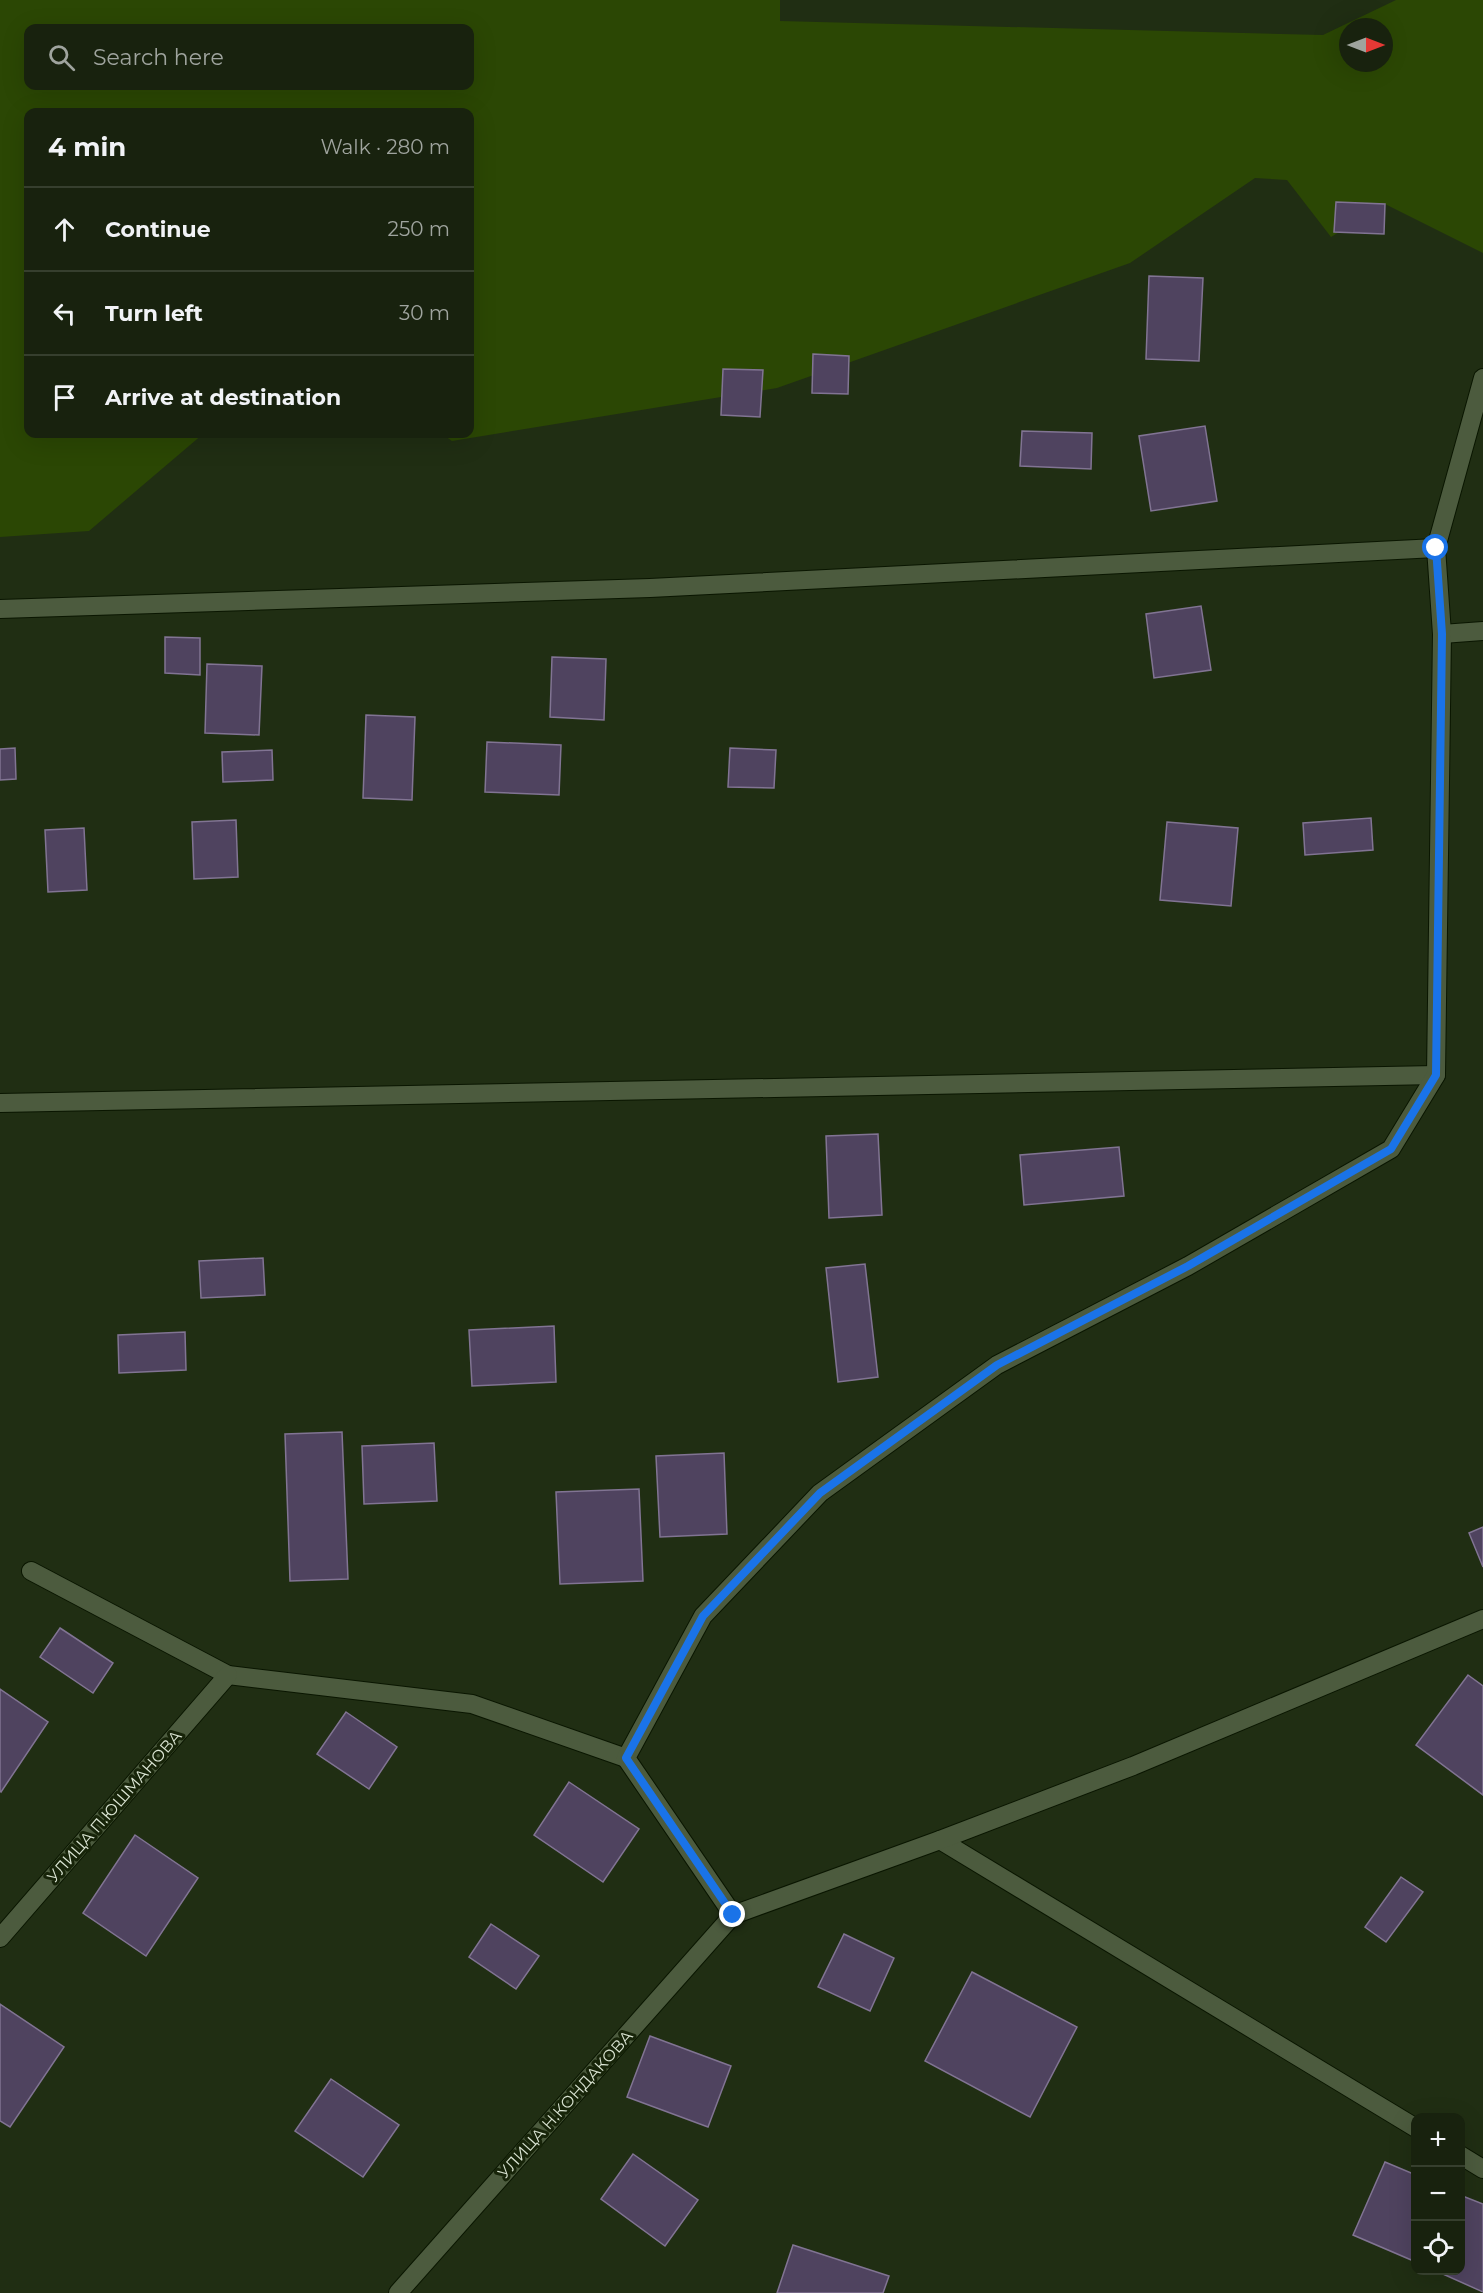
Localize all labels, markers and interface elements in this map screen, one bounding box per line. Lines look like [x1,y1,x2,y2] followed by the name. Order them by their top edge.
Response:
[1339,18,1393,72] north arrow
[24,24,474,90] search box
[45,41,78,74] icon: search
[93,44,224,71] text: Search here
[48,131,126,163] text: 4 min
[320,135,450,159] text: Walk · 280 m
[48,213,81,246] icon: ahead
[105,216,211,243] text: Continue
[388,217,450,241] text: 250 m
[48,297,81,330] icon: left
[105,300,203,327] text: Turn left
[399,301,450,325] text: 30 m
[48,381,81,414] icon: arrive
[105,384,341,411] text: Arrive at destination
[1422,534,1448,560] route start
[43,1726,186,1886] street label: УЛИЦА П.ЮШМАНОВА
[719,1901,745,1927] route end
[494,2026,637,2182] street label: УЛИЦА Н.КОНДАКОВА
[1411,2113,1465,2275] map controls
[1411,2113,1465,2167] button: +
[1411,2167,1465,2221] button: −
[1411,2221,1465,2275] button: locate

